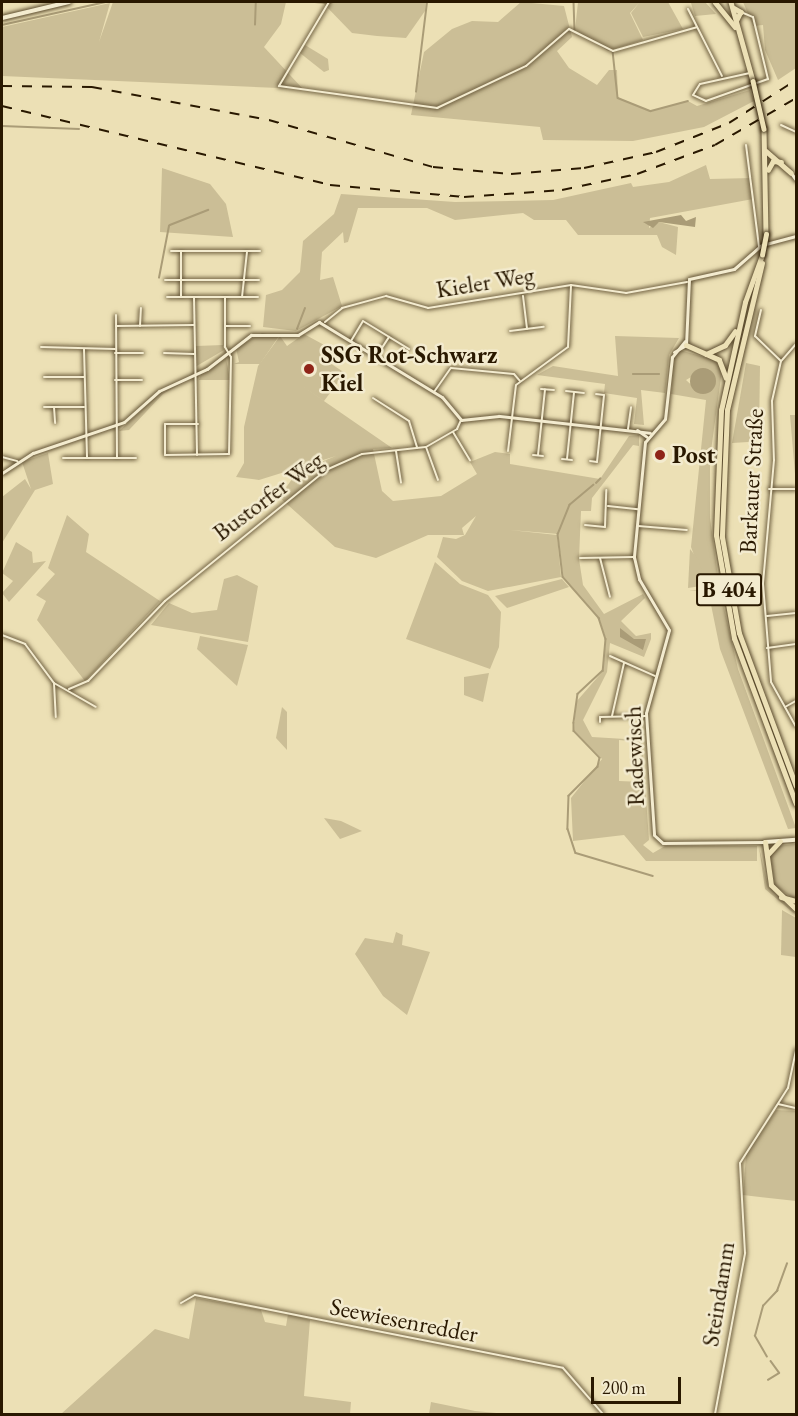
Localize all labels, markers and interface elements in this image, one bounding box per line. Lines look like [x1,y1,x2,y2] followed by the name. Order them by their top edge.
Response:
[434,260,536,304] street label: Kieler Weg
[321,341,497,397] place label: SSG Rot-Schwarz Kiel
[302,362,316,376] marker: SSG Rot-Schwarz Kiel
[733,408,769,554] street label: Barkauer Straße
[672,441,716,469] place label: Post
[207,445,329,547] street label: Bustorfer Weg
[653,448,667,462] marker: Post
[696,571,762,609] road number: B 404
[618,705,650,807] street label: Radewisch
[696,1240,740,1348] street label: Steindamm
[328,1292,480,1348] street label: Seewiesenredder
[594,1365,684,1403] scale bar
[602,1376,646,1399] text: 200 m

